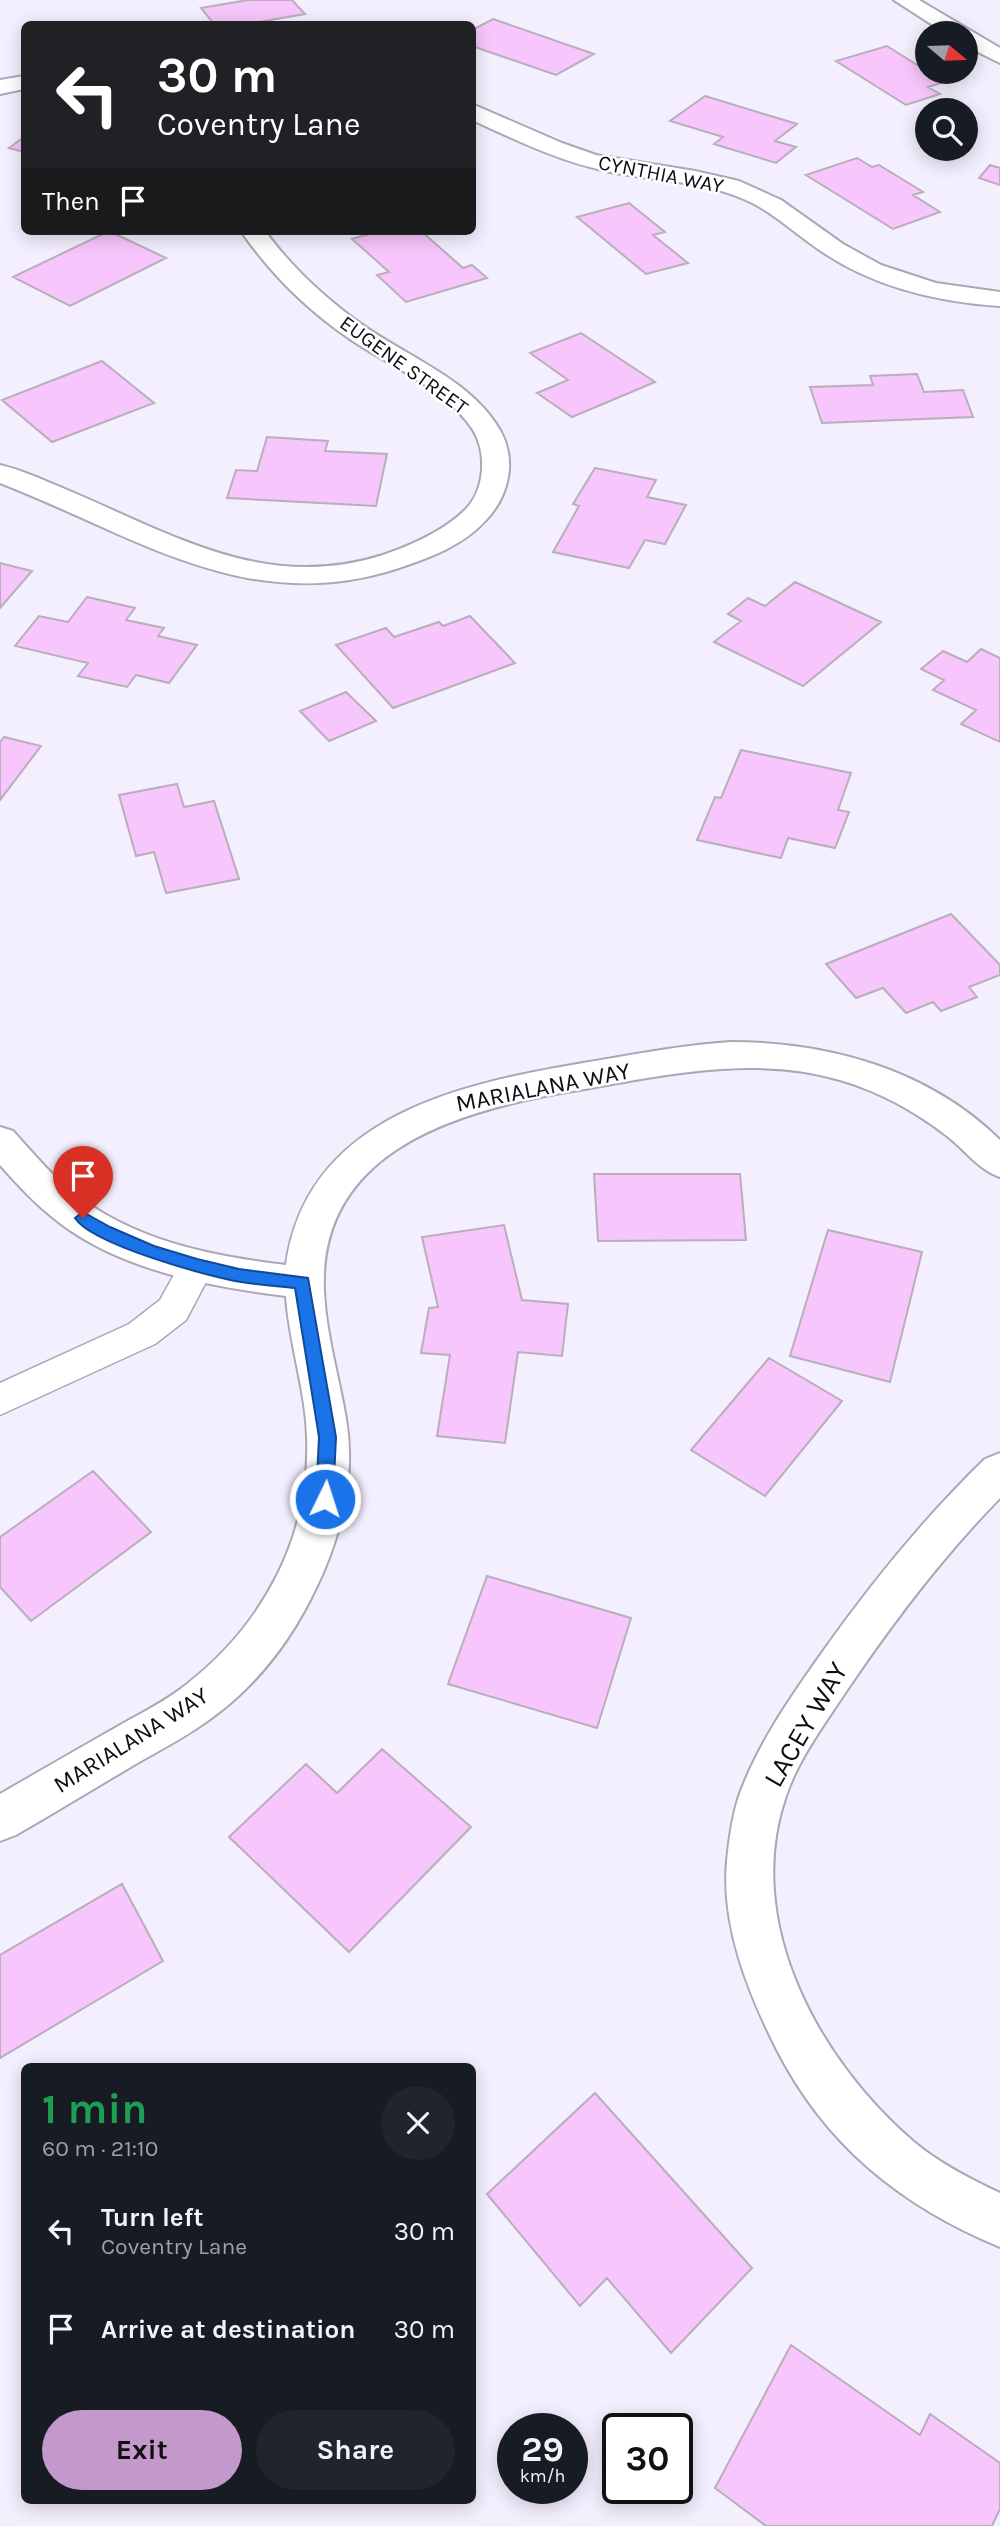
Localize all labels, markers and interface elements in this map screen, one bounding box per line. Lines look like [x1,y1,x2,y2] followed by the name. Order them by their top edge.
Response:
[915,21,978,84] north arrow
[915,21,978,161] map controls
[157,47,277,104] text: 30 m
[42,49,133,140] icon: left
[915,98,978,161] button: search
[157,106,360,143] text: Coventry Lane
[596,150,726,198] street label: CYNTHIA WAY
[114,182,152,220] icon: arrive
[42,186,100,217] text: Then
[335,311,473,420] street label: EUGENE STREET
[453,1056,633,1118] street label: MARIALANA WAY
[53,1146,113,1218] pin
[64,1157,102,1195] icon: arrive
[288,1462,362,1536] position arrow
[756,1655,855,1793] street label: LACEY WAY
[48,1681,214,1799] street label: MARIALANA WAY
[42,2084,147,2134] text: 1 min
[381,2086,455,2160] button: close
[42,2135,158,2162] text: 60 m · 21:10
[101,2202,203,2233] text: Turn left
[42,2212,80,2250] icon: left
[394,2216,455,2247] text: 30 m
[101,2233,247,2260] text: Coventry Lane
[42,2310,80,2348] icon: arrive
[101,2314,355,2345] text: Arrive at destination
[394,2314,455,2345] text: 30 m
[42,2410,242,2490] button: Exit
[256,2410,455,2490] button: Share
[602,2413,693,2504] speed limit sign: 30
[521,2429,564,2470] text: 29
[520,2465,565,2487] text: km/h

